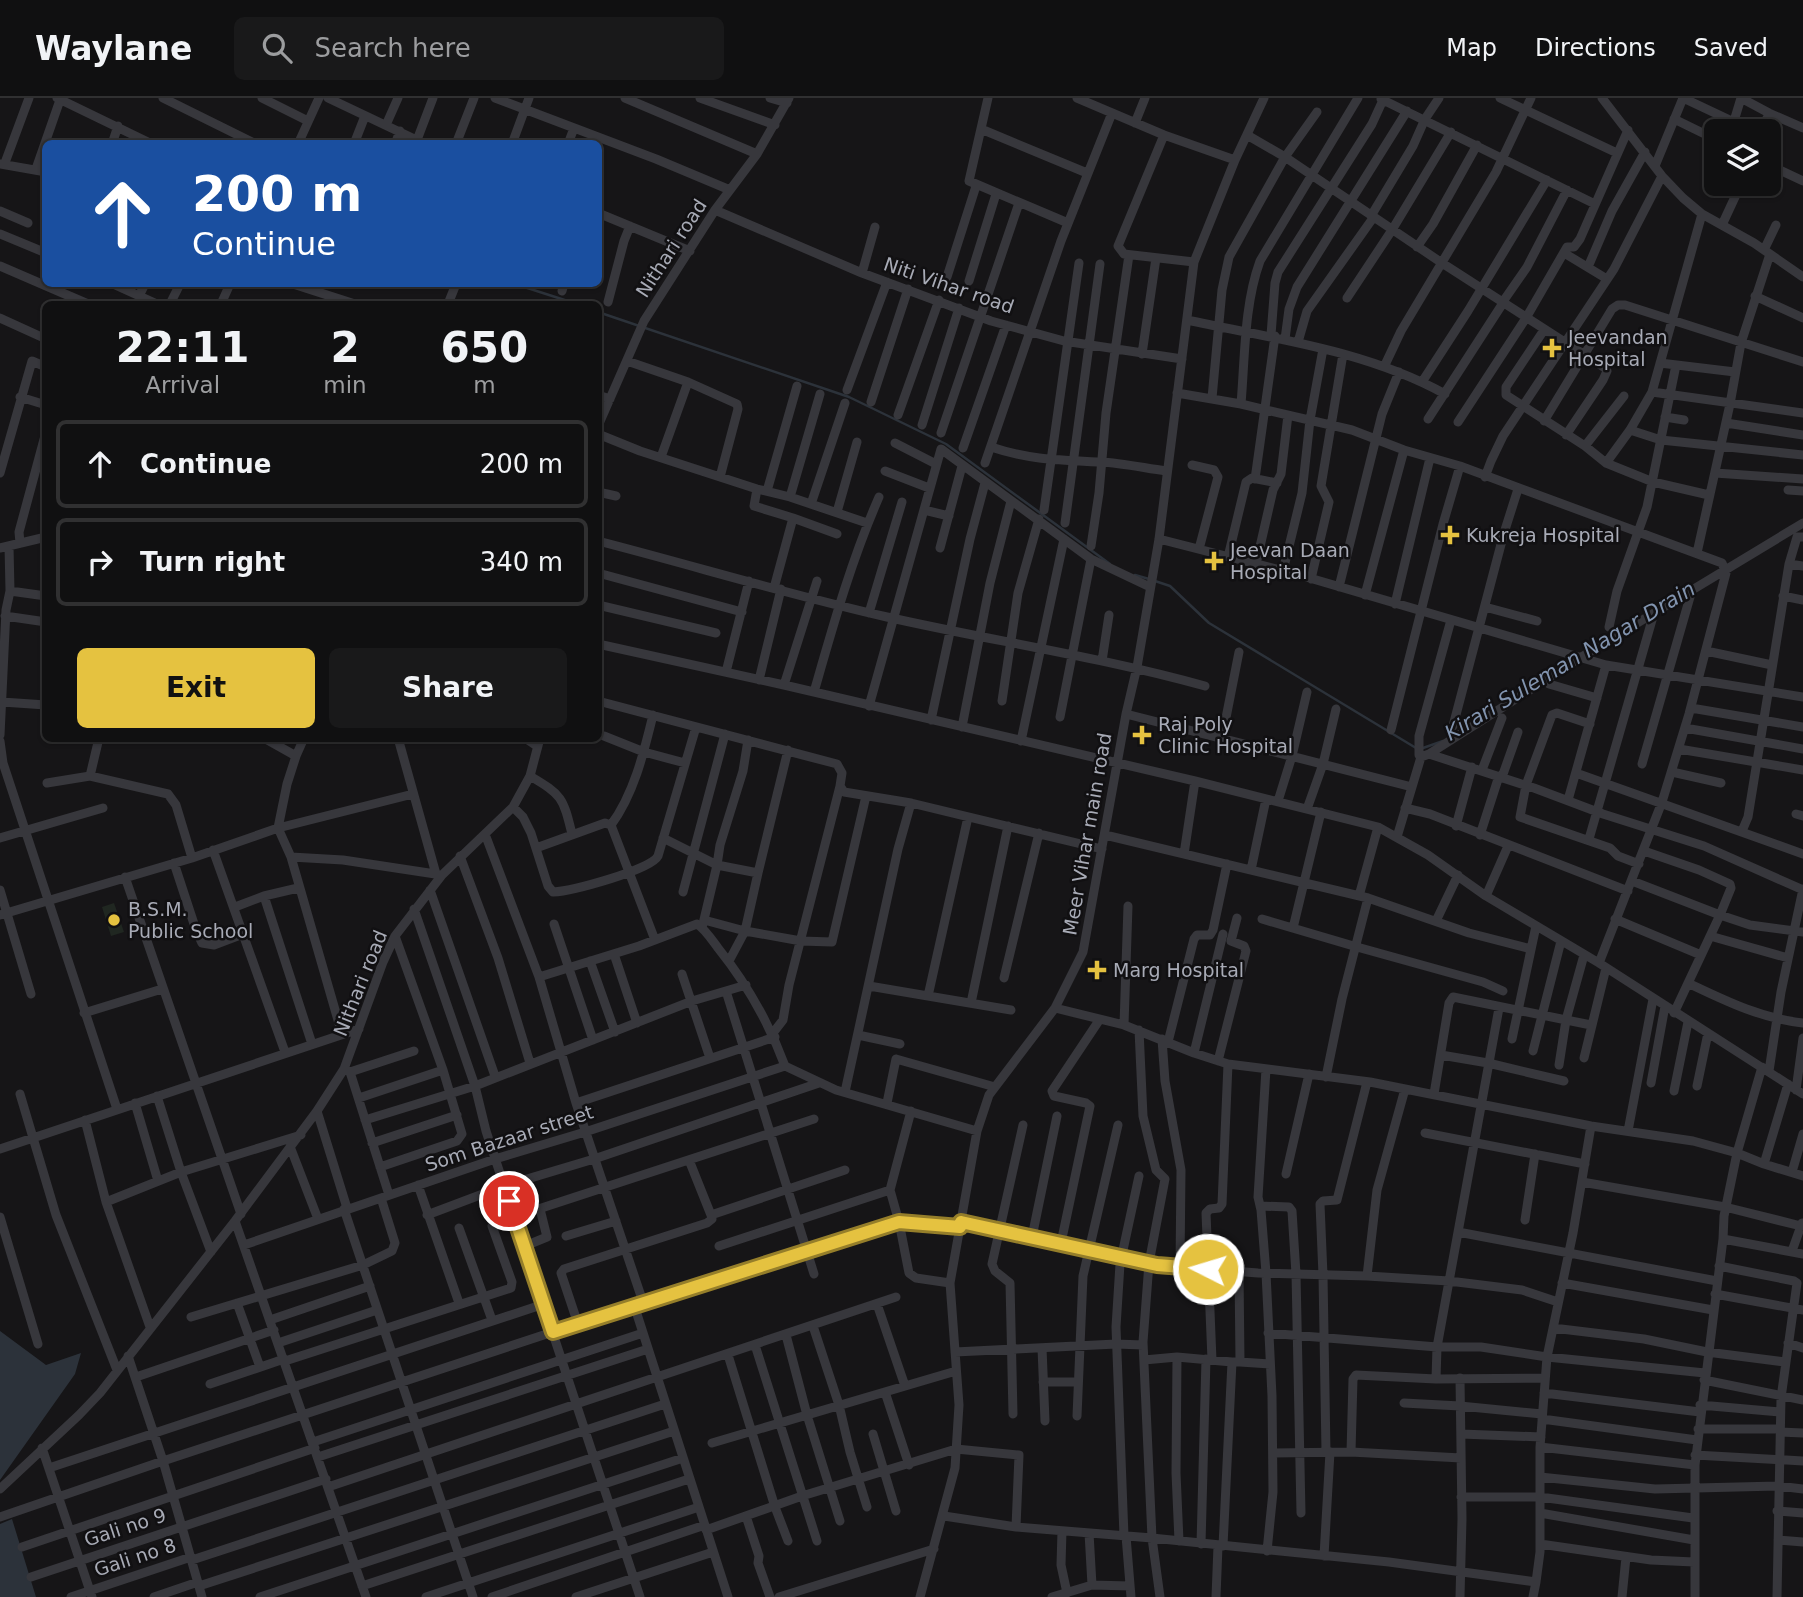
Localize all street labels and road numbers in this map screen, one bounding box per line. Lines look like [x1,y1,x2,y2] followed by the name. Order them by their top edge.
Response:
[631,195,711,301] street label: Nithari road
[881,252,1017,318] street label: Niti Vihar road
[1058,731,1116,937] street label: Meer Vihar main road
[329,927,391,1039] street label: Nithari road
[422,1100,596,1176] street label: Som Bazaar street
[81,1503,169,1551] street label: Gali no 9
[91,1533,179,1581] street label: Gali no 8

